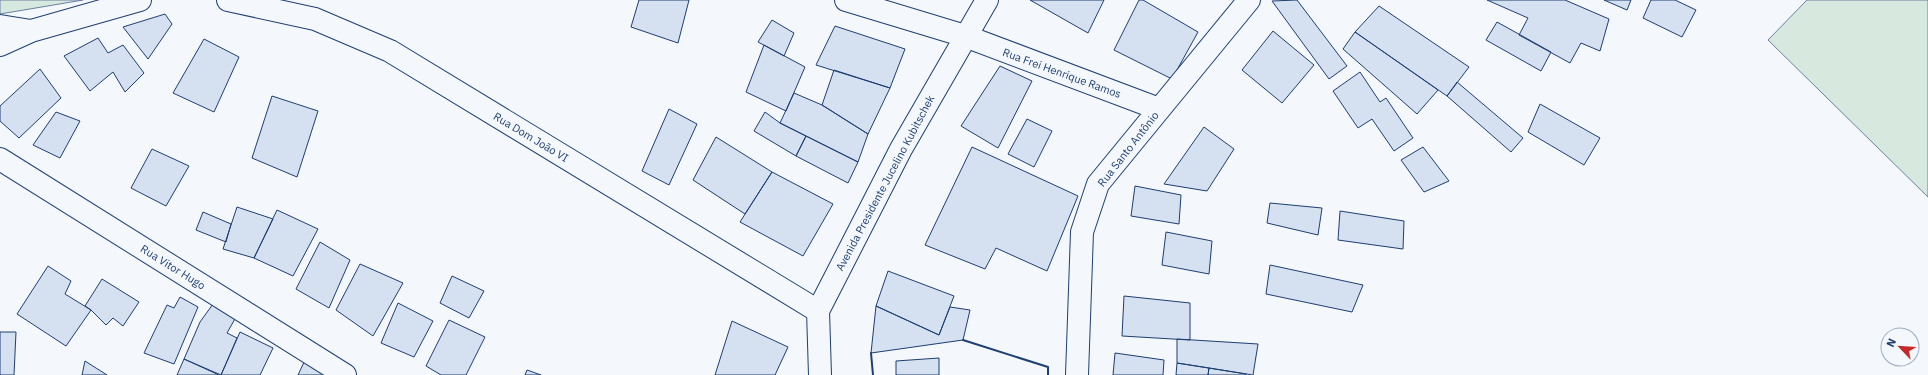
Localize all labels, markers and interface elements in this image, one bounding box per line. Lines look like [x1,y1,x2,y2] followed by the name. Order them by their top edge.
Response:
[1001,45,1123,101] street label: Rua Frei Henrique Ramos
[833,93,938,273] street label: Avenida Presidente Jucelino Kubitschek
[491,109,571,165] street label: Rua Dom João VI
[1094,109,1162,189] street label: Rua Santo Antônio
[138,242,208,292] street label: Rua Vitor Hugo
[1880,327,1920,367] north arrow
[1883,336,1899,349] text: N

